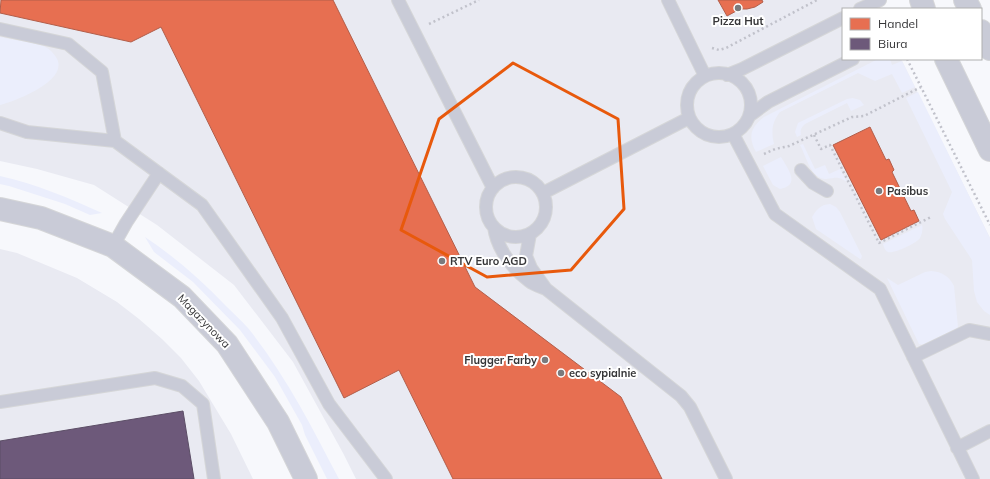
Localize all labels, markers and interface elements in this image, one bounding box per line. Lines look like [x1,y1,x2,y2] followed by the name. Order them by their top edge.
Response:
[733,3,743,13] marker: Pizza Hut
[842,8,982,60] legend
[713,14,763,28] place label: Pizza Hut
[878,16,918,31] text: Handel
[878,36,907,51] text: Biura
[887,184,929,198] place label: Pasibus
[874,186,884,196] marker: Pasibus
[450,254,527,268] place label: RTV Euro AGD
[437,256,447,266] marker: RTV Euro AGD
[175,291,233,351] street label: Magazynowa
[464,353,537,367] place label: Flugger Farby
[540,355,550,365] marker: Flugger Farby
[569,366,636,380] place label: eco sypialnie
[556,368,566,378] marker: eco sypialnie

